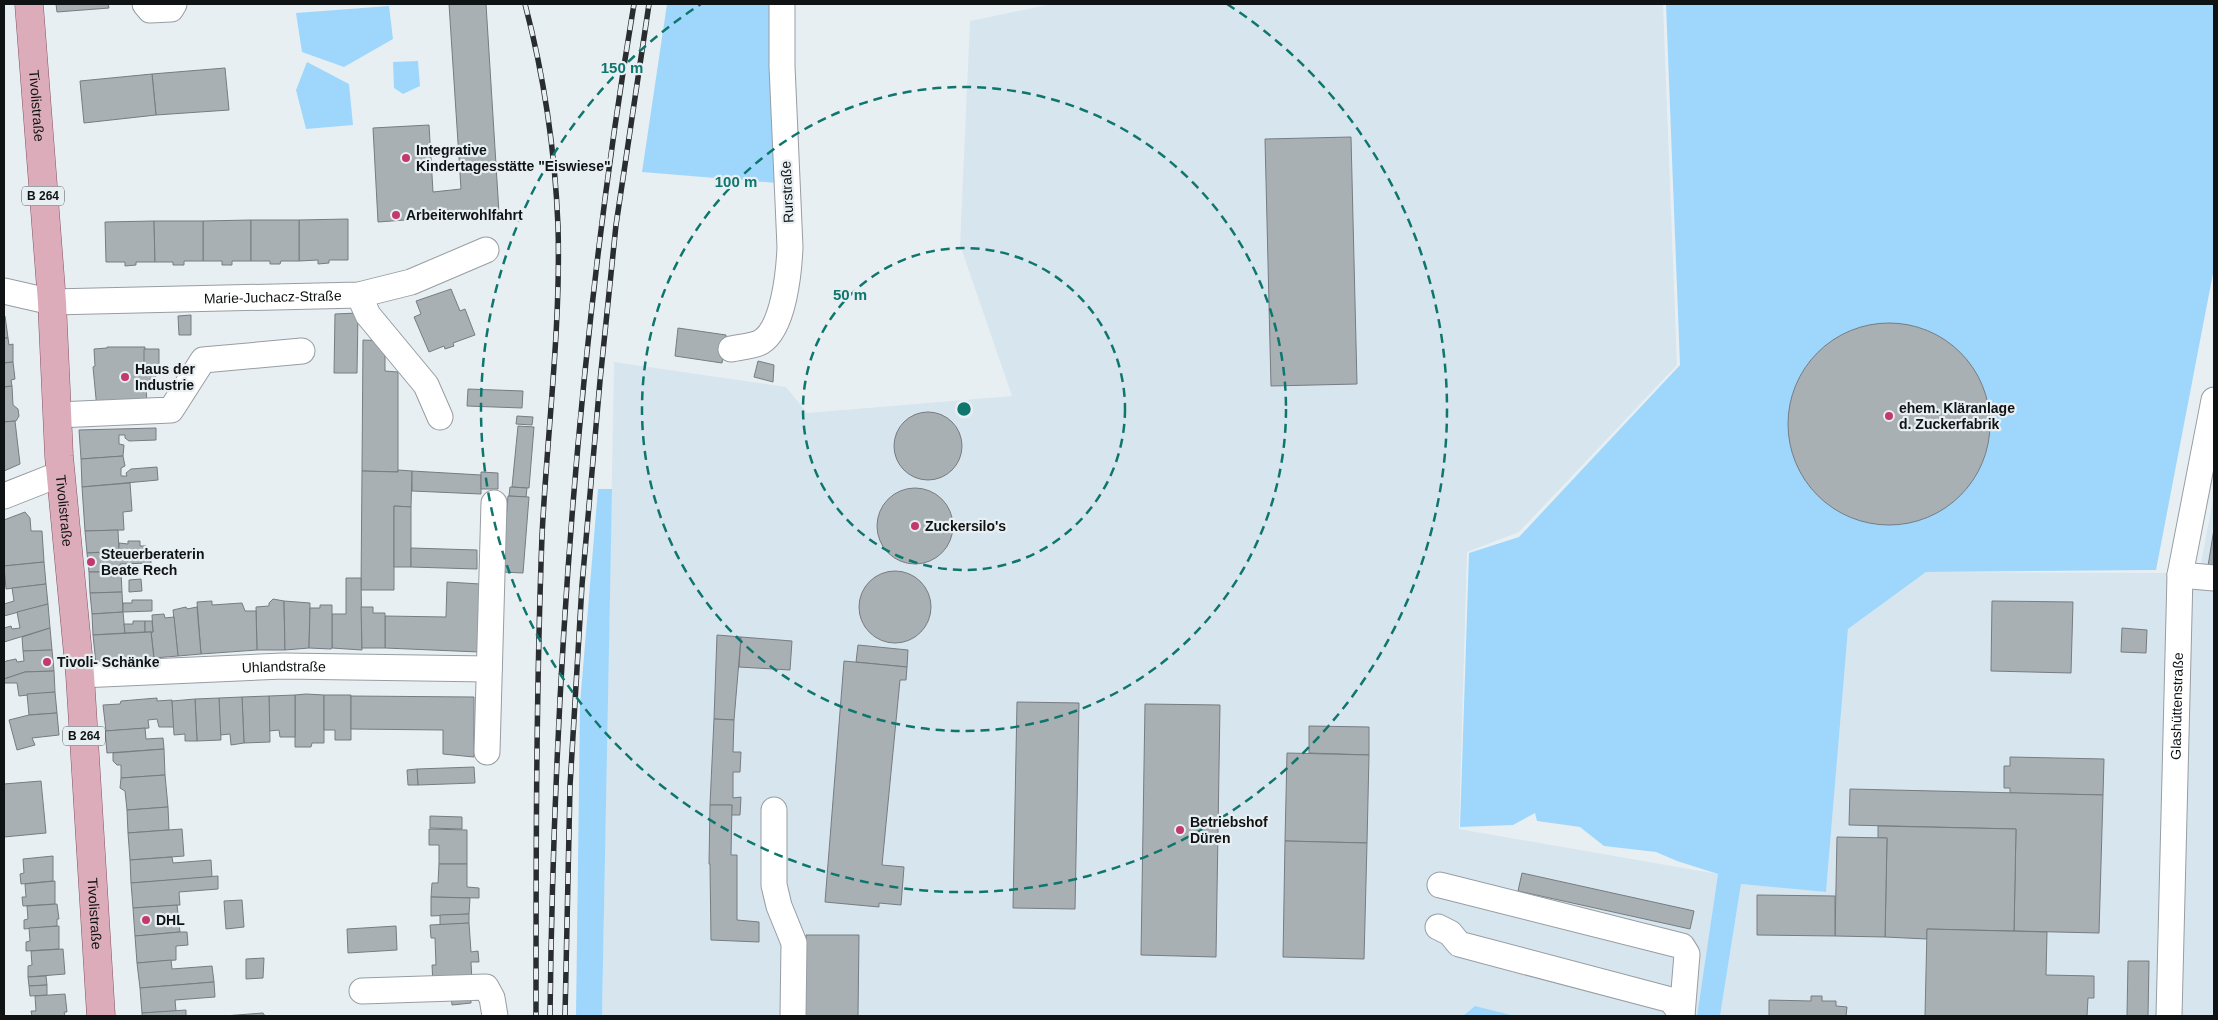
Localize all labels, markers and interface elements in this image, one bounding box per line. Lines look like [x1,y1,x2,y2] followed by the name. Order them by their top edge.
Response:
[601,59,643,76] text: 150 m
[26,69,48,142] street label: Tivolistraße
[416,142,611,174] place label: Integrative Kindertagesstätte "Eiswiese"
[400,152,412,164] marker: Integrative Kindertagesstätte "Eiswiese"
[777,160,797,223] street label: Rurstraße
[715,173,757,190] text: 100 m
[22,187,64,206] road number: B 264
[406,207,523,223] place label: Arbeiterwohlfahrt
[390,209,402,221] marker: Arbeiterwohlfahrt
[833,286,867,303] text: 50 m
[204,287,342,307] street label: Marie-Juchacz-Straße
[135,361,195,393] place label: Haus der Industrie
[119,371,131,383] marker: Haus der Industrie
[955,400,973,418] centre of rings
[1899,400,2015,432] place label: ehem. Kläranlage d. Zuckerfabrik
[1883,410,1895,422] marker: ehem. Kläranlage d. Zuckerfabrik
[53,474,76,547] street label: Tivolistraße
[925,518,1006,534] place label: Zuckersilo's
[909,520,921,532] marker: Zuckersilo's
[101,546,204,578] place label: Steuerberaterin Beate Rech
[85,556,97,568] marker: Steuerberaterin Beate Rech
[2167,652,2186,760] street label: Glashüttenstraße
[57,654,160,670] place label: Tivoli- Schänke
[41,656,53,668] marker: Tivoli- Schänke
[241,658,326,676] street label: Uhlandstraße
[63,726,105,746] road number: B 264
[1190,814,1268,846] place label: Betriebshof Düren
[1174,824,1186,836] marker: Betriebshof Düren
[84,877,105,950] street label: Tivolistraße
[156,912,185,928] place label: DHL
[140,914,152,926] marker: DHL

